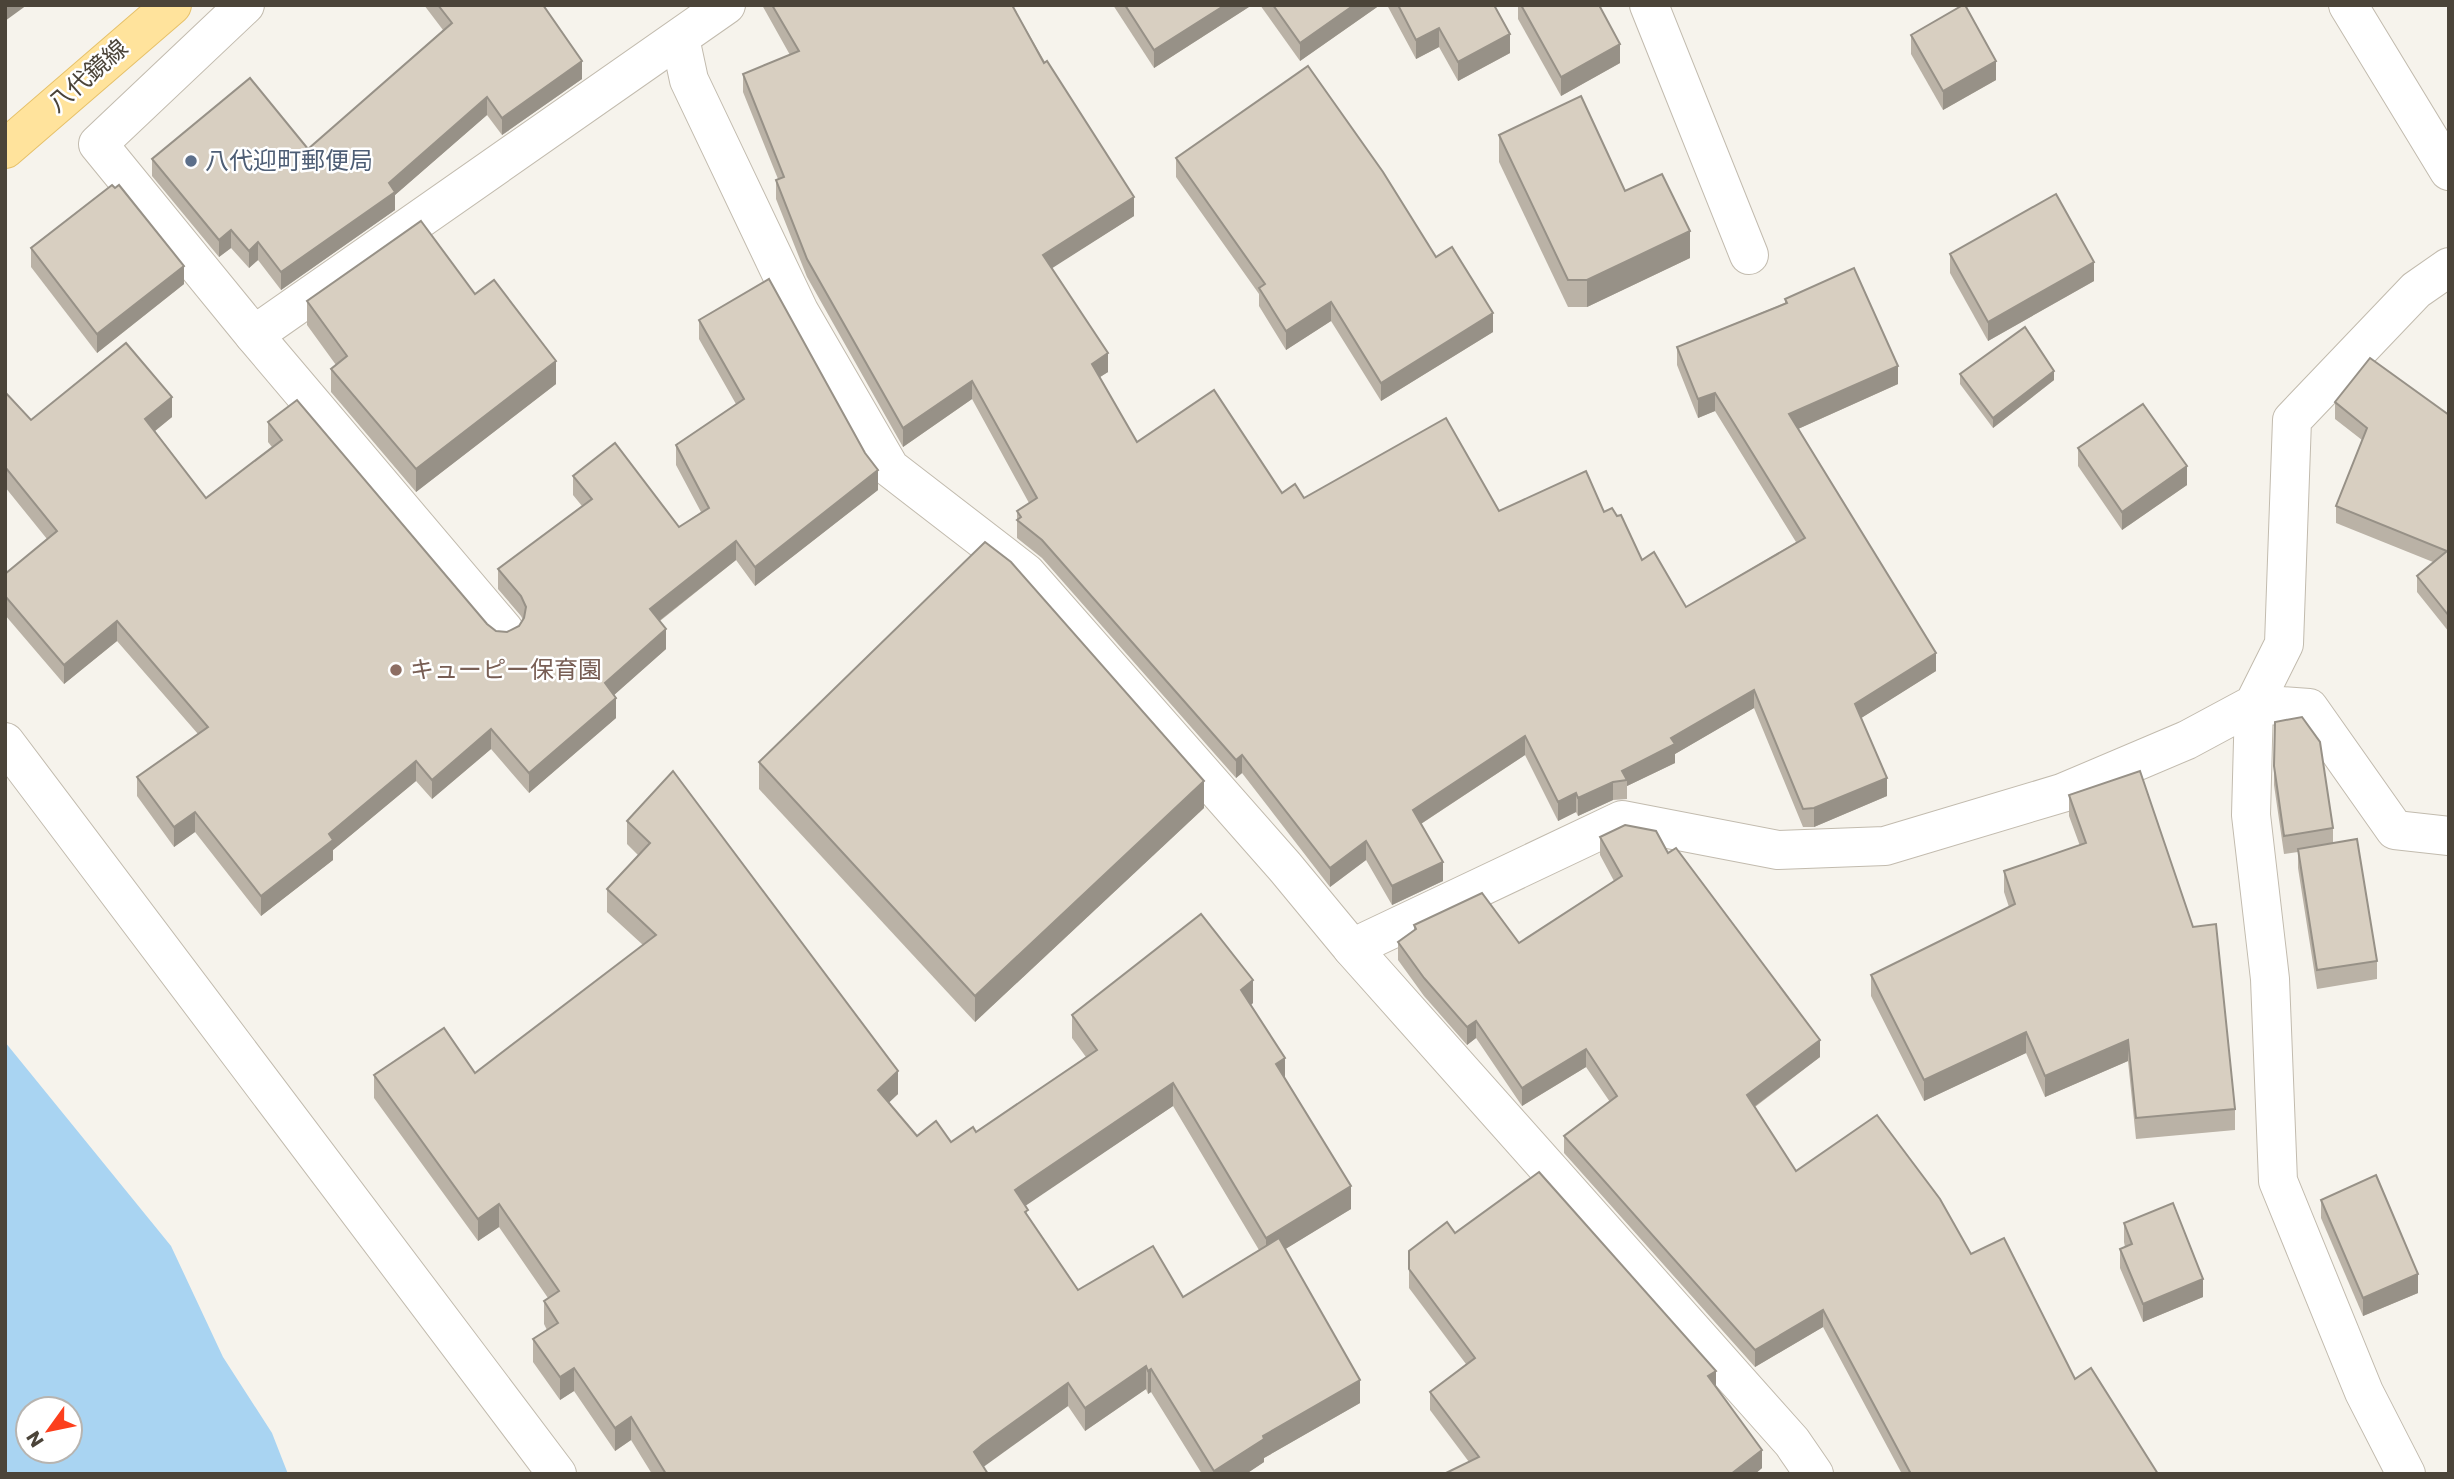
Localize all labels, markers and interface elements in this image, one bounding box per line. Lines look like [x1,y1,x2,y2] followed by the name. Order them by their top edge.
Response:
[41,32,135,120] street label: 八代鏡線
[205,144,373,177] place label: 八代迎町郵便局
[183,153,199,169] marker: 八代迎町郵便局
[410,653,602,686] place label: キューピー保育園
[388,662,404,678] marker: キューピー保育園
[14,1395,84,1465] north arrow
[20,1426,50,1452] text: N

